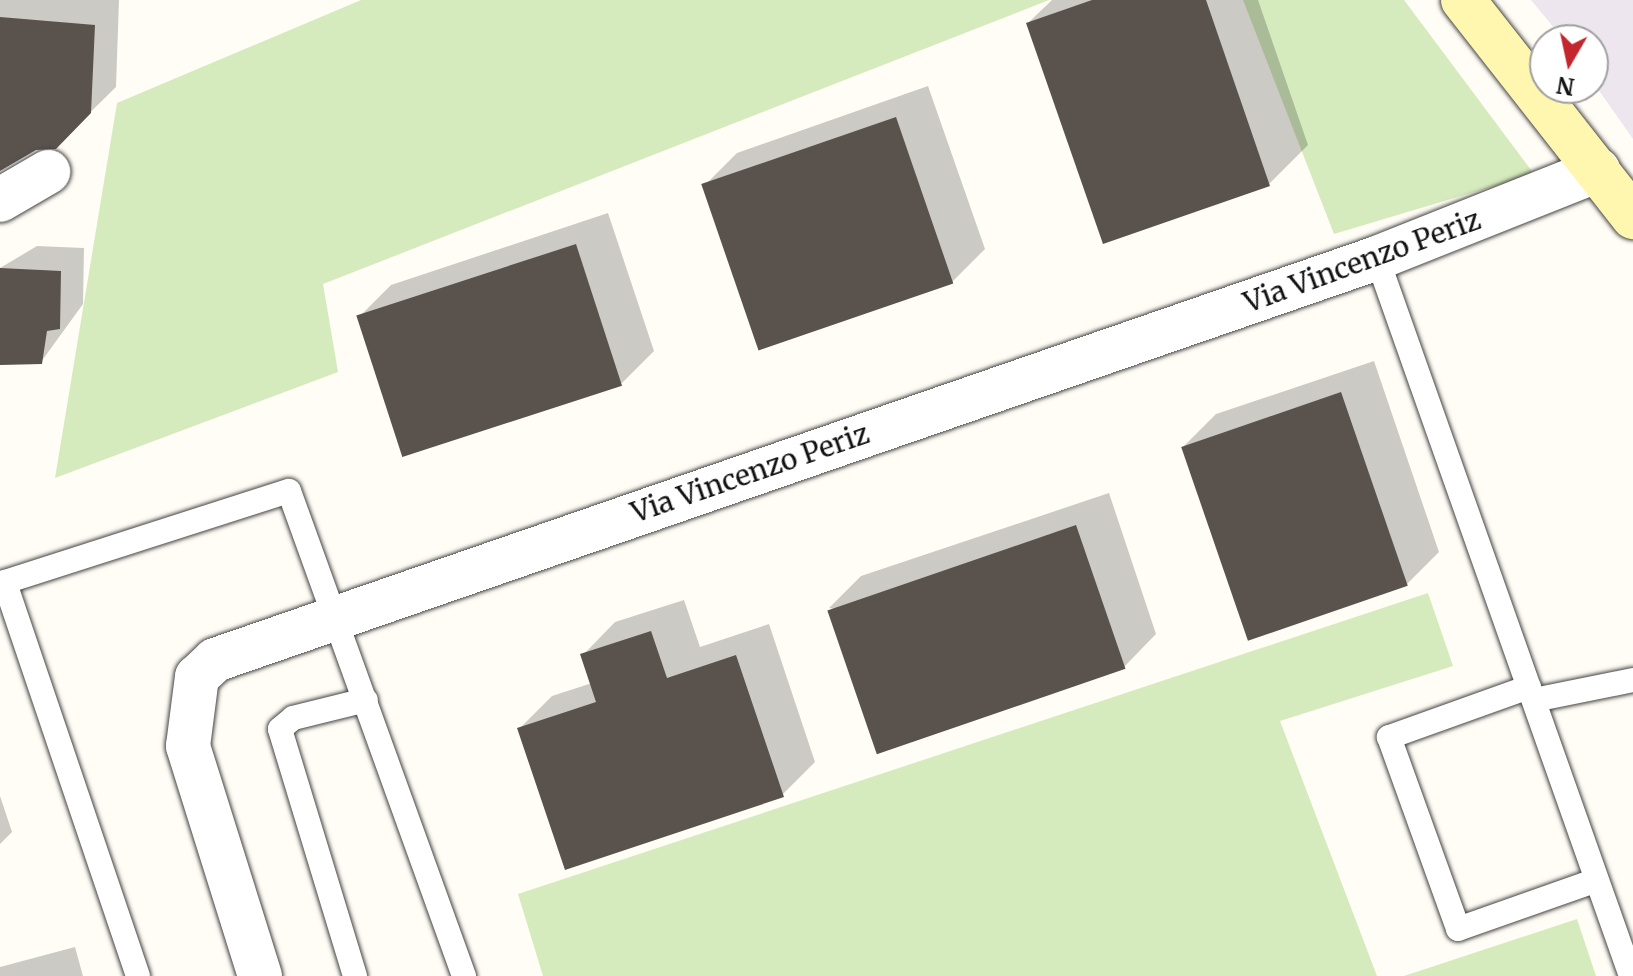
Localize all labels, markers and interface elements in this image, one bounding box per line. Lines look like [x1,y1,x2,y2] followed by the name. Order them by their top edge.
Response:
[1529,24,1609,104] north arrow
[1555,71,1576,101] text: N
[1239,203,1485,319] street label: Via Vincenzo Periz
[627,417,873,529] street label: Via Vincenzo Periz

